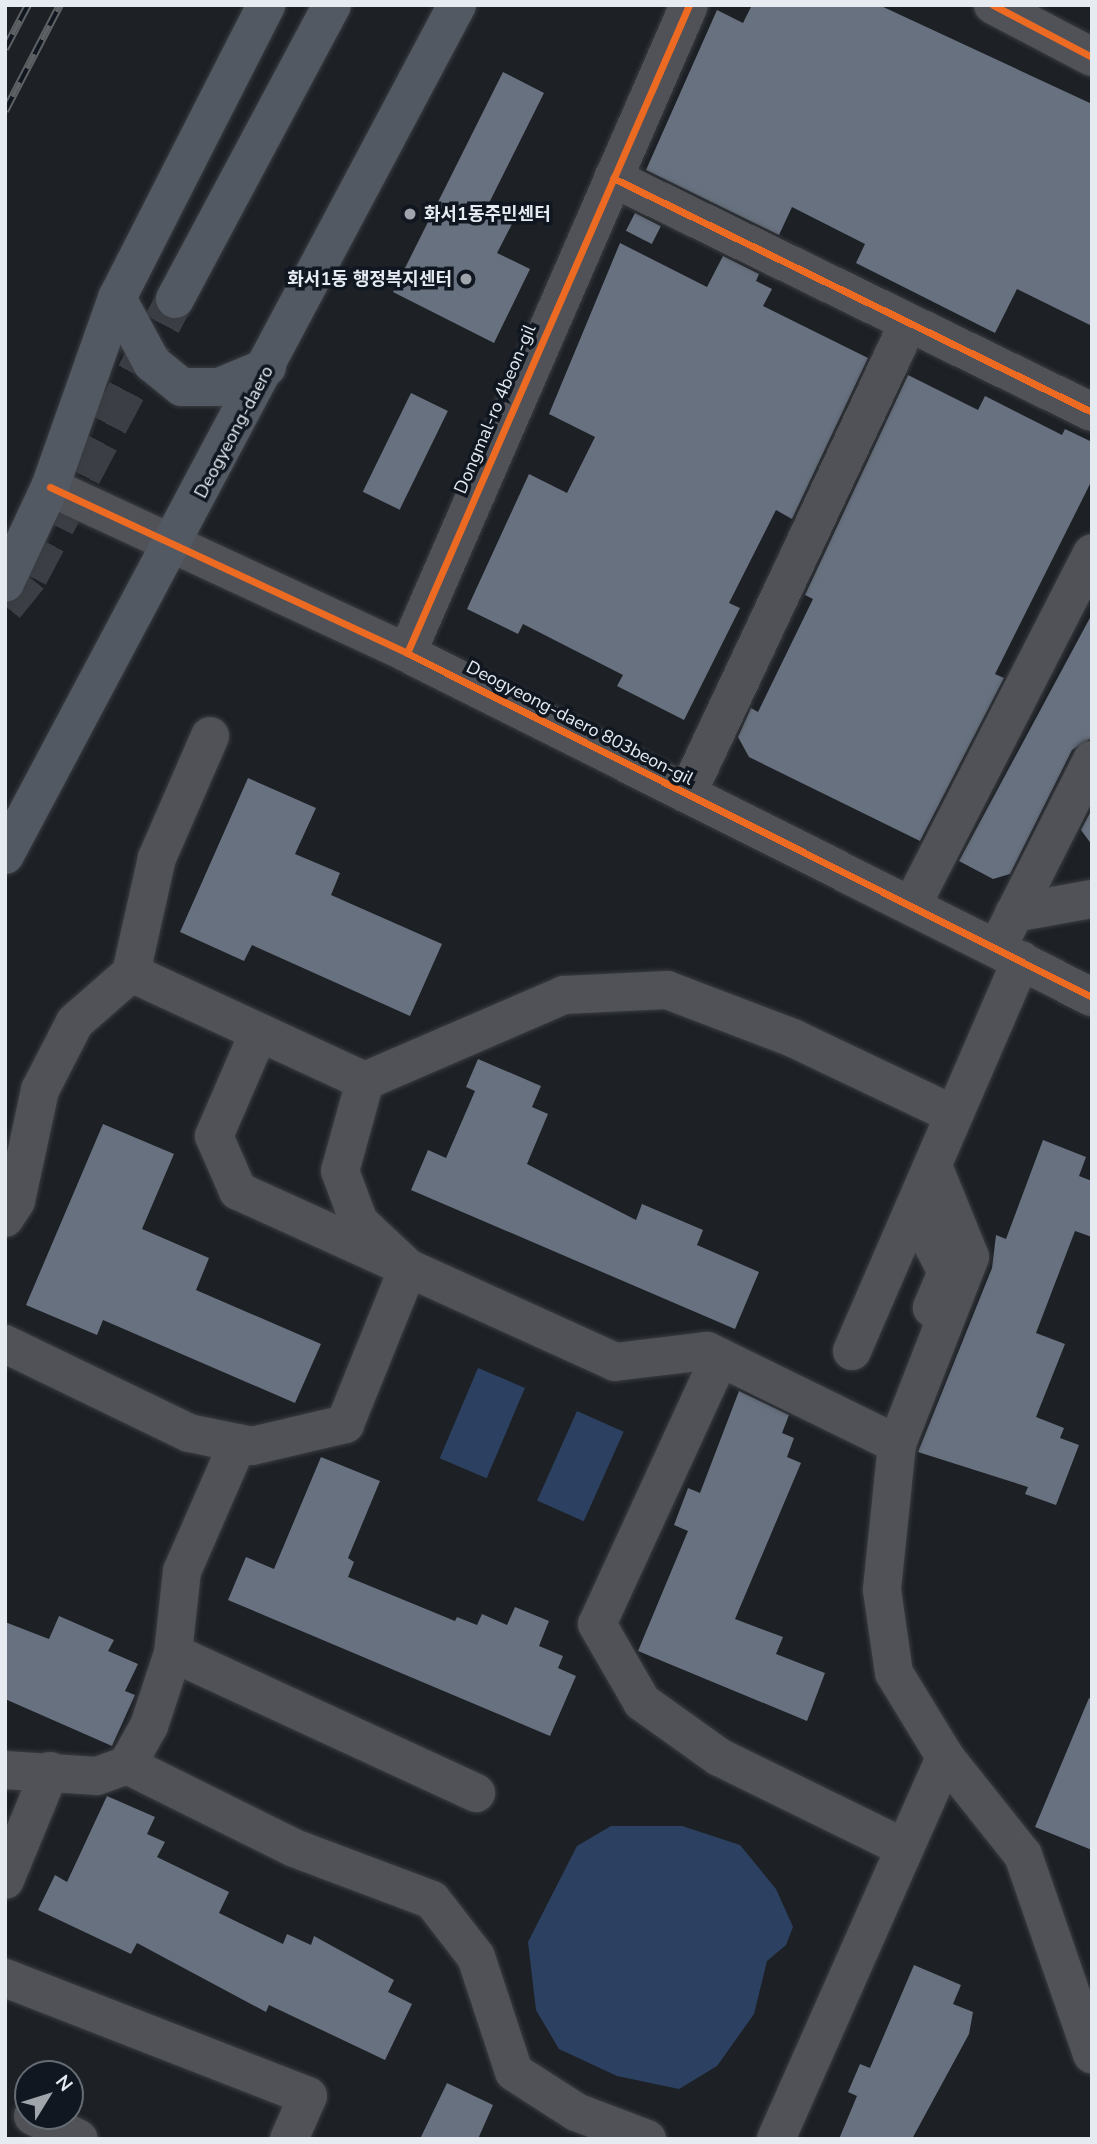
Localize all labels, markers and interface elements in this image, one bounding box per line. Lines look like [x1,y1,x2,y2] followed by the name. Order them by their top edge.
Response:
[424,203,551,225] place label: 화서1동주민센터
[402,206,418,222] marker: 화서1동주민센터
[287,268,452,290] place label: 화서1동 행정복지센터
[458,271,474,287] marker: 화서1동 행정복지센터
[450,321,540,497] street label: Dongmal-ro 4beon-gil
[190,362,278,502] street label: Deogyeong-daero
[463,656,697,790] street label: Deogyeong-daero 803beon-gil
[14,2060,84,2130] north arrow
[49,2070,79,2097] text: N

